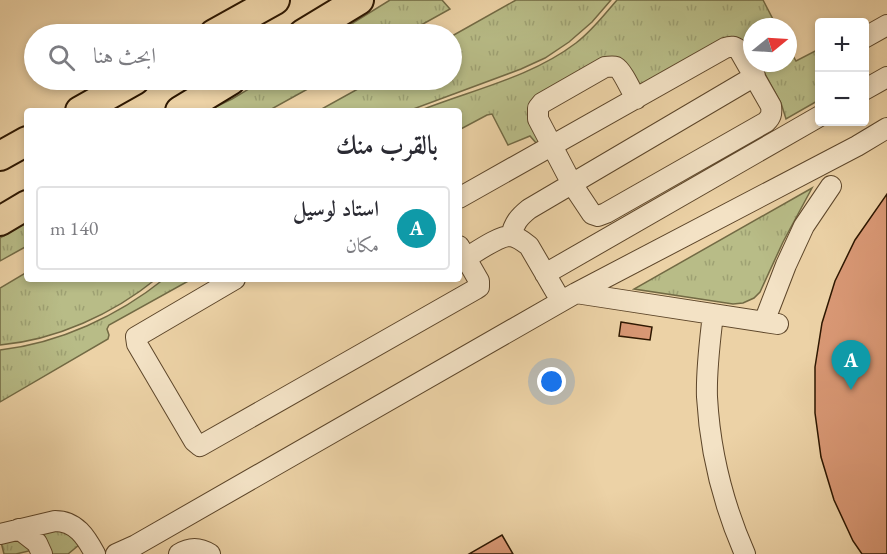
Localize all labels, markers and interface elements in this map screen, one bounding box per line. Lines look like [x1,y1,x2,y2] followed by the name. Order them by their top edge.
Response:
[743,18,797,72] north arrow
[815,18,869,126] map controls
[815,18,869,72] button: +
[24,24,462,90] search box
[45,41,78,74] icon: search
[93,41,156,70] text: ابحث هنا
[815,72,869,126] button: −
[336,128,438,162] text: بالقرب منك
[293,194,379,223] text: استاد لوسيل
[50,215,98,241] text: 140 m
[409,215,424,241] text: A
[345,232,379,258] text: مكان
[832,340,870,390] pin: A
[537,367,566,396] your location

